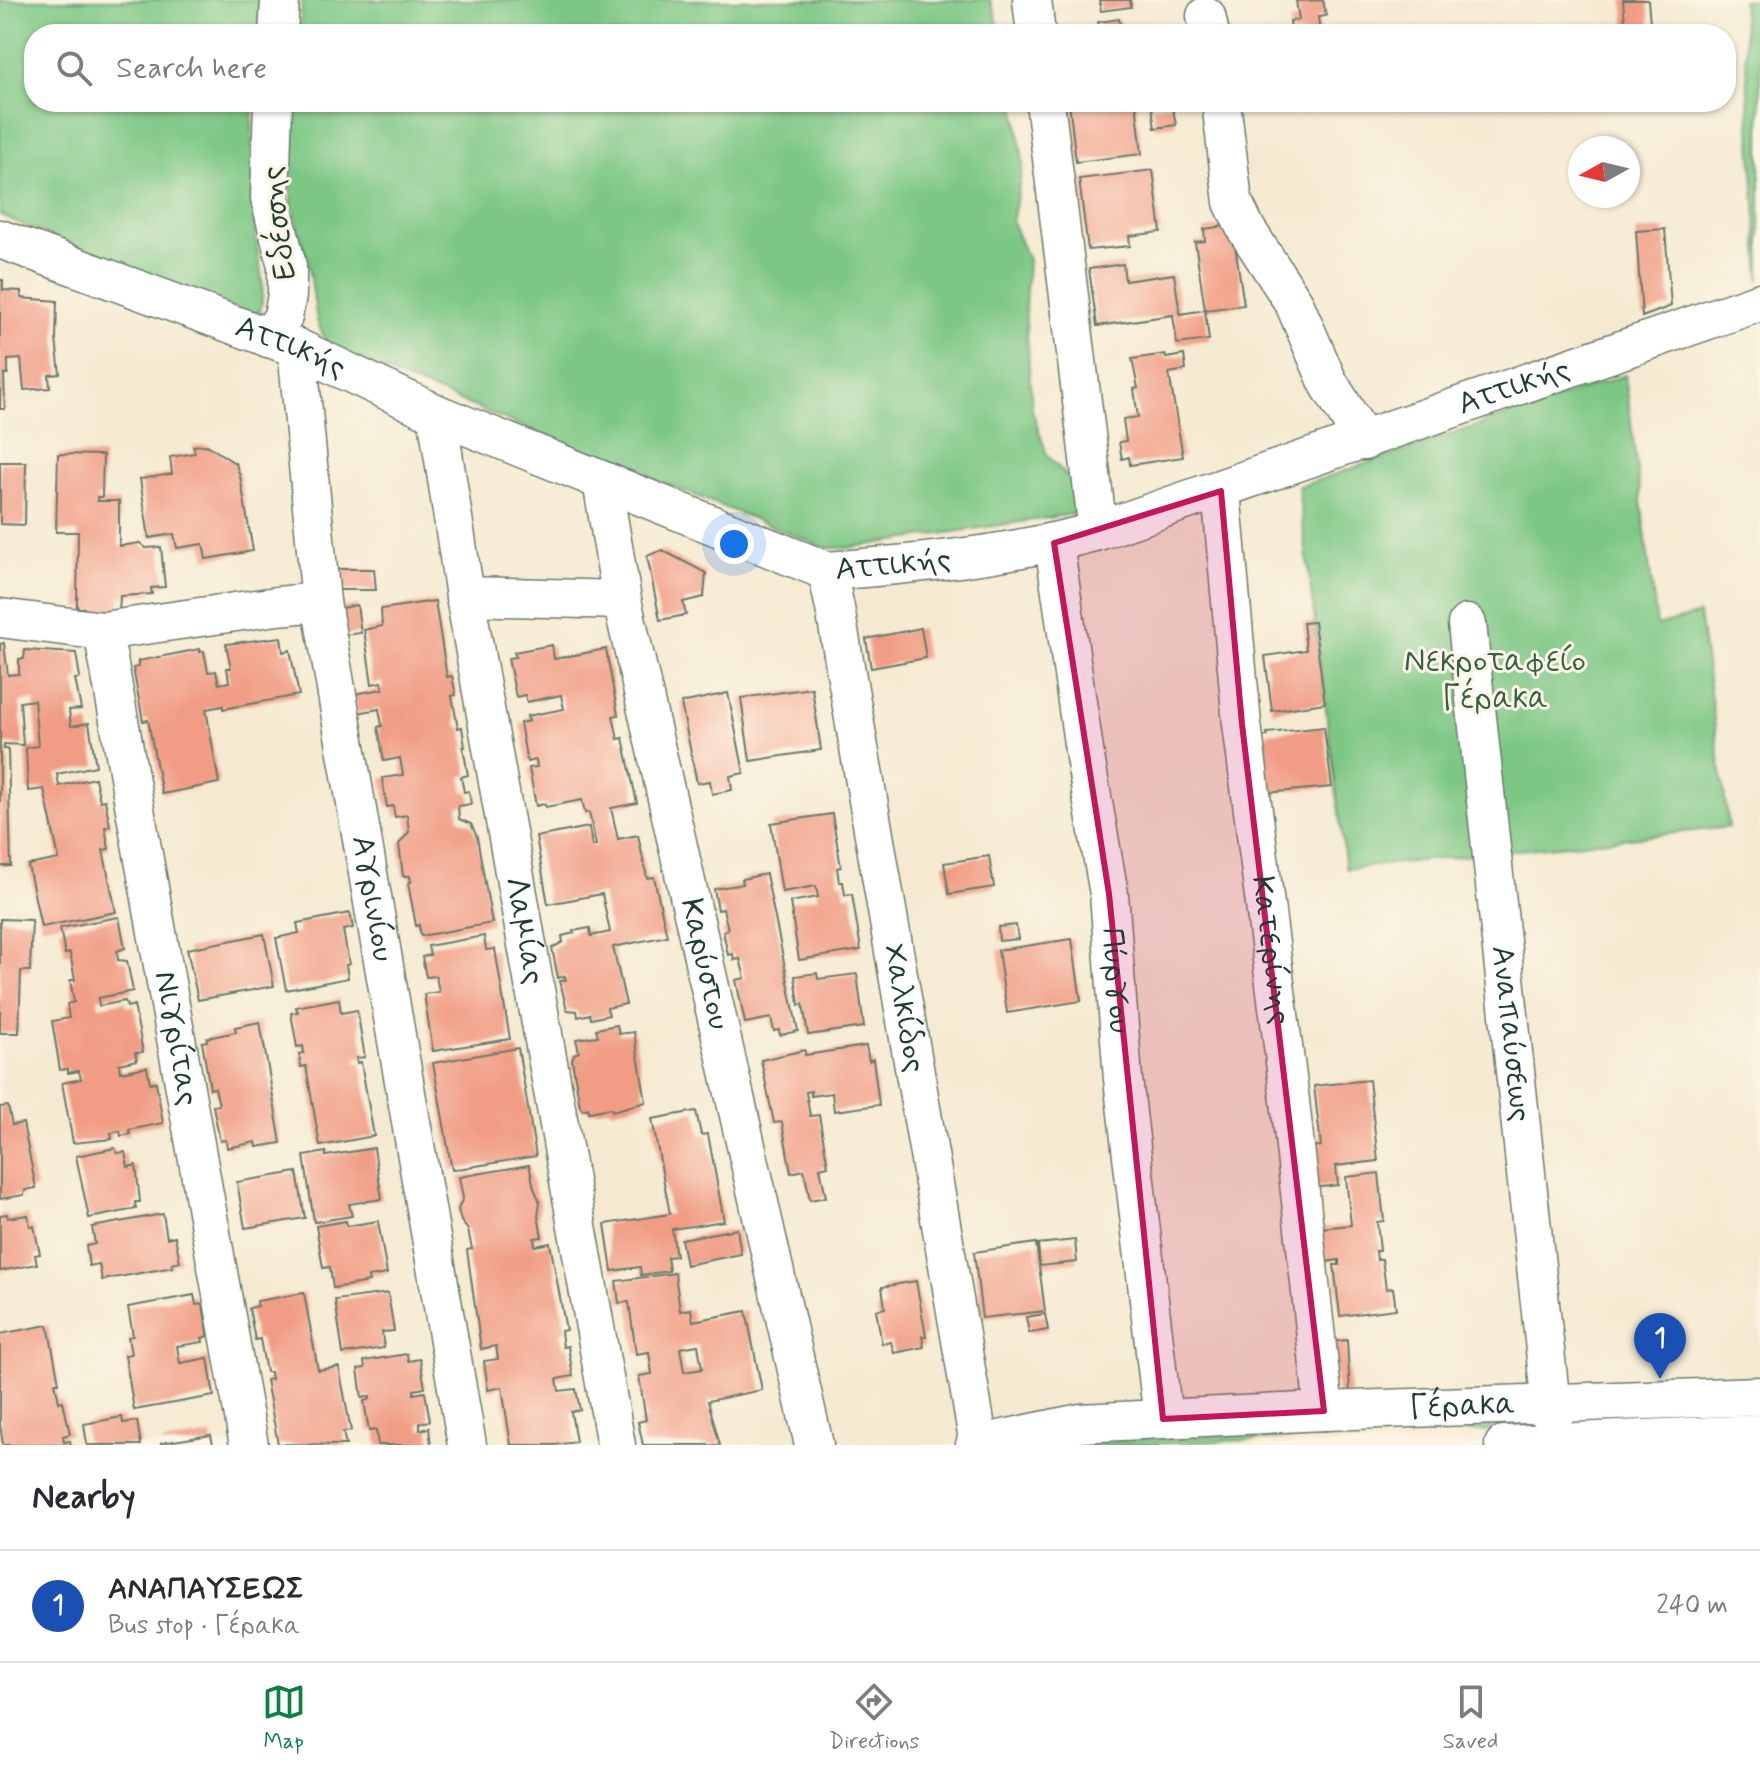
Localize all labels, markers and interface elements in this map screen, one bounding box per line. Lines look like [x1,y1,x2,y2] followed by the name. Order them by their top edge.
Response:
[24,24,1736,112] search box
[52,46,96,90] icon: search
[116,49,267,88] text: Search here
[1568,136,1640,208] north arrow
[250,164,307,282] street label: Εδέσσης
[229,306,353,389] street label: Αττικής
[1452,348,1576,426] street label: Αττικής
[714,524,754,564] your location
[834,538,953,591] street label: Αττικής
[1404,641,1586,720] park label: Νεκροταφείο Γέρακα
[341,832,404,965] street label: Αγρινίου
[494,873,555,988] street label: Λαμίας
[1241,873,1301,1027] street label: Κατερίνης
[669,894,740,1034] street label: Καρύστου
[1091,926,1140,1035] street label: Πύργου
[872,941,936,1076] street label: Χαλκίδος
[1481,943,1541,1124] street label: Αναπαύσεως
[143,968,209,1109] street label: Νιγρίτας
[1634,1313,1686,1379] pin: 1
[1408,1383,1516,1429] street label: Γέρακα
[32,1475,136,1520] text: Nearby
[108,1570,304,1609] text: ΑΝΑΠΑΥΣΕΩΣ
[52,1589,64,1623] text: 1
[1656,1589,1728,1623] text: 240 m
[108,1609,300,1643] text: Bus stop · Γέρακα
[262,1680,306,1756] tab: Map
[829,1680,919,1756] tab: Directions
[1443,1680,1498,1756] tab: Saved

